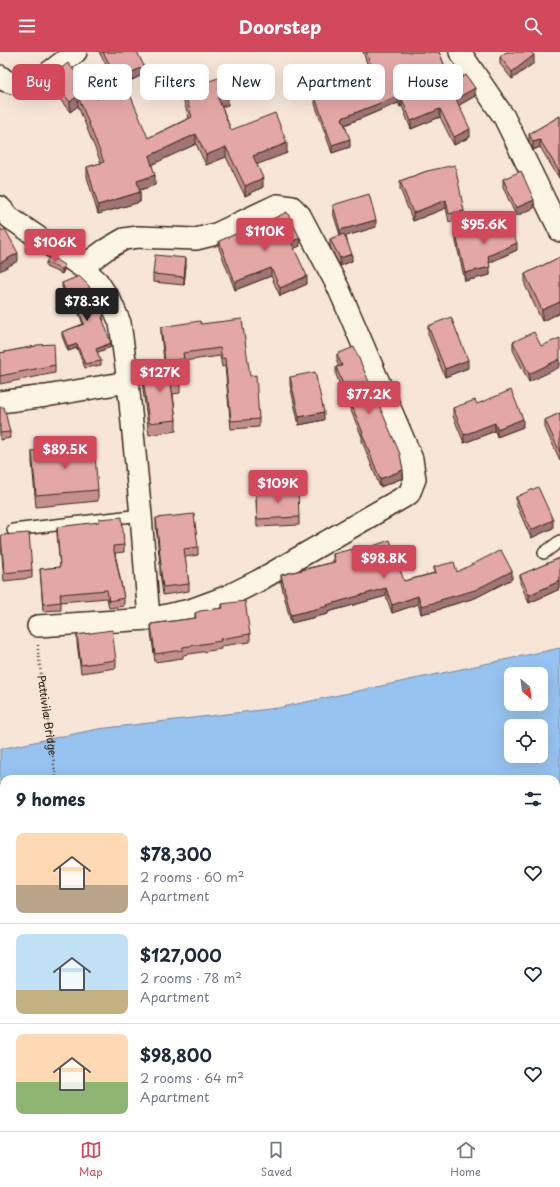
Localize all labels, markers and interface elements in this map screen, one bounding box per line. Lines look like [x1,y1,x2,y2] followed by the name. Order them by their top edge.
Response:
[239,13,321,40] text: Doorstep
[16,15,38,37] icon: menu
[522,15,544,37] icon: search
[12,64,65,100] chip: Buy
[73,64,132,100] chip: Rent
[140,64,209,100] chip: Filters
[217,64,275,100] chip: New
[283,64,385,100] chip: Apartment
[393,64,463,100] chip: House
[451,211,517,245] pin: $95.6K
[461,214,507,233] text: $95.6K
[237,218,293,252] pin: $110K
[245,221,285,240] text: $110K
[27,229,83,263] pin: $106K
[33,232,77,251] text: $106K
[54,288,120,322] pin: $78.3K
[64,291,110,310] text: $78.3K
[132,359,188,393] pin: $127K
[140,362,180,381] text: $127K
[336,381,402,415] pin: $77.2K
[346,384,392,403] text: $77.2K
[32,436,98,470] pin: $89.5K
[43,439,87,458] text: $89.5K
[250,470,306,504] pin: $109K
[258,473,298,492] text: $109K
[351,545,417,579] pin: $98.8K
[361,548,407,567] text: $98.8K
[504,667,548,711] north arrow
[504,667,548,763] map controls
[33,674,62,757] street label: Pattivila Bridge
[504,719,548,763] button: locate
[16,786,85,812] text: 9 homes
[522,788,544,810] icon: filters
[140,841,212,867] text: $78,300
[48,849,96,897] icon: home
[522,862,544,884] icon: heart
[140,867,245,886] text: 2 rooms · 60 m²
[140,886,209,905] text: Apartment
[140,942,222,968] text: $127,000
[48,950,96,998] icon: home
[522,963,544,985] icon: heart
[140,968,242,987] text: 2 rooms · 78 m²
[140,987,209,1006] text: Apartment
[140,1042,212,1068] text: $98,800
[48,1050,96,1098] icon: home
[522,1063,544,1085] icon: heart
[140,1068,244,1087] text: 2 rooms · 64 m²
[140,1087,209,1106] text: Apartment
[79,1139,103,1180] tab: Map
[261,1139,292,1180] tab: Saved
[450,1139,481,1180] tab: Home

